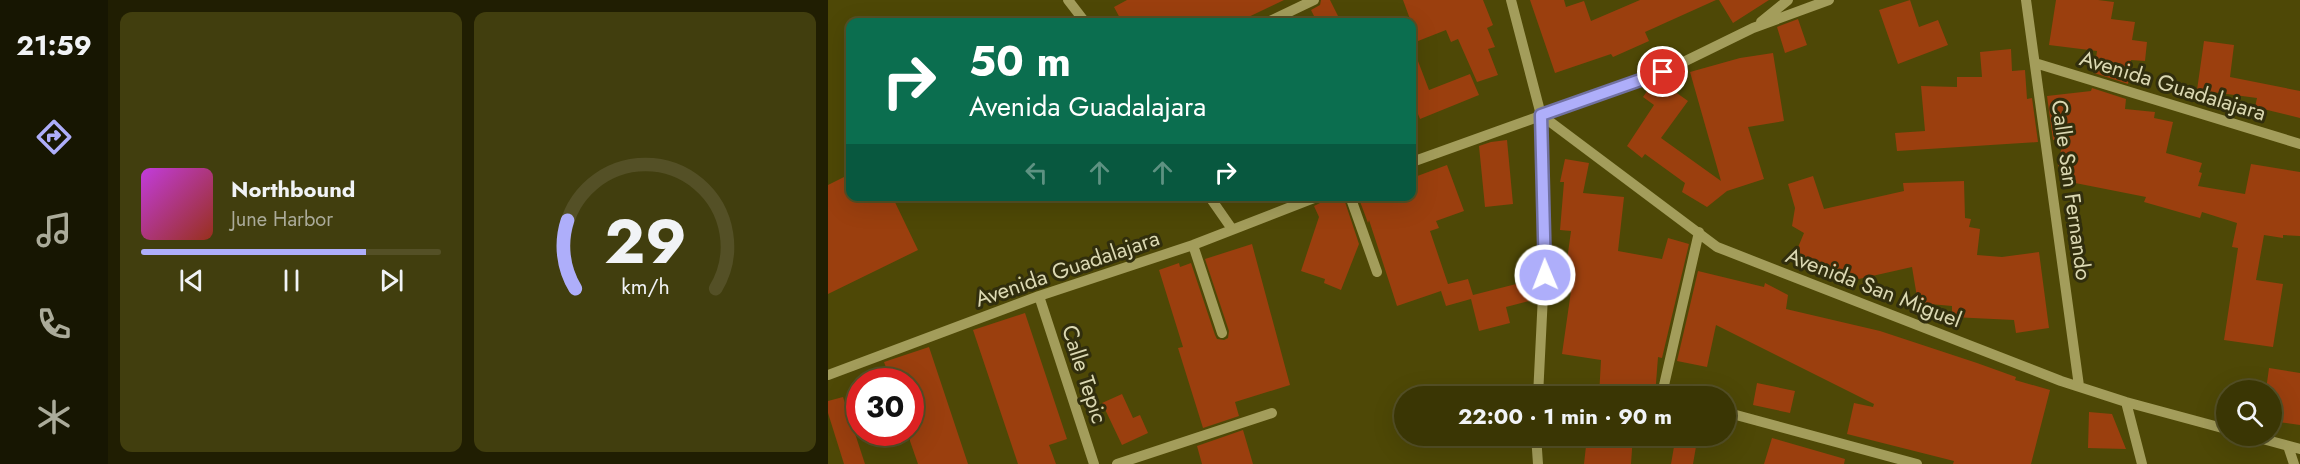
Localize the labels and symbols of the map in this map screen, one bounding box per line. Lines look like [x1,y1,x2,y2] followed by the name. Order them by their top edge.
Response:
[2076,41,2270,129] street label: Avenida Guadalajara
[1637,46,1688,97] pin
[2043,98,2101,282] street label: Calle San Fernando
[970,221,1164,315] street label: Avenida Guadalajara
[1781,239,1967,335] street label: Avenida San Miguel
[1513,243,1577,307] position arrow
[1054,321,1116,427] street label: Calle Tepic
[846,368,924,446] speed limit sign: 30

